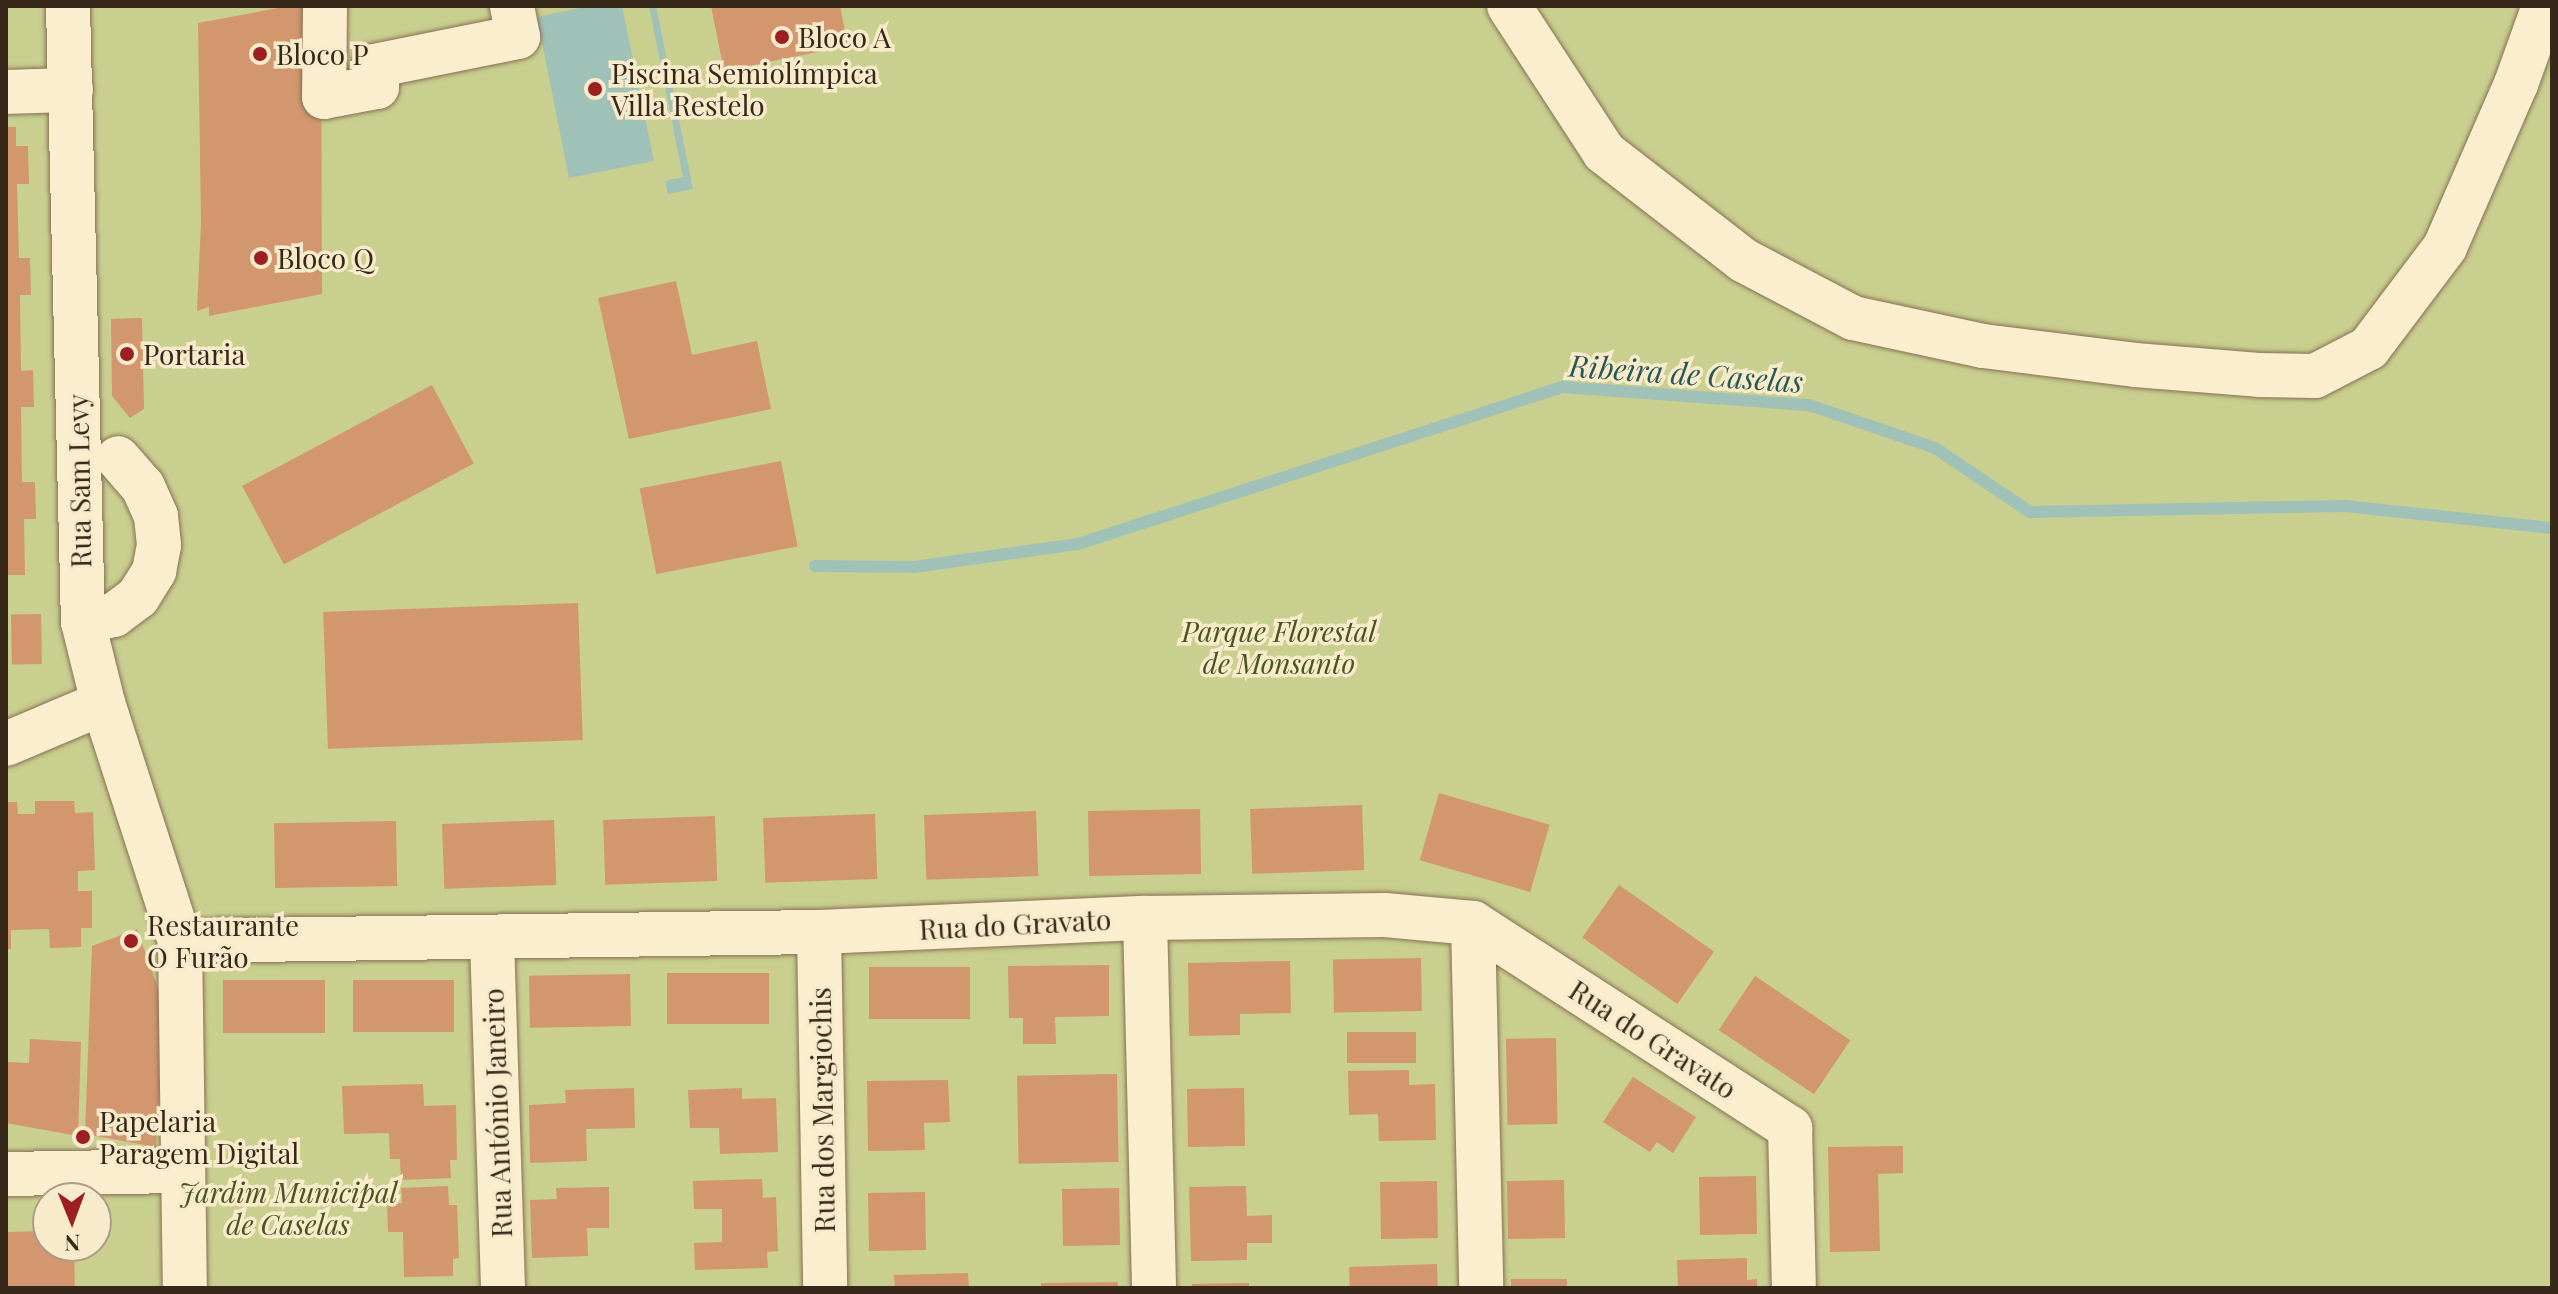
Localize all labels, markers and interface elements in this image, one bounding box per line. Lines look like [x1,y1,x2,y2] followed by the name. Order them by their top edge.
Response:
[798,20,892,54] place label: Bloco A
[773,28,791,46] marker: Bloco A
[276,37,369,71] place label: Bloco P
[251,45,269,63] marker: Bloco P
[611,56,878,122] place label: Piscina Semiolímpica Villa Restelo
[586,80,604,98] marker: Piscina Semiolímpica Villa Restelo
[277,241,374,275] place label: Bloco Q
[252,249,270,267] marker: Bloco Q
[143,337,245,371] place label: Portaria
[118,345,136,363] marker: Portaria
[1568,347,1804,399] water label: Ribeira de Caselas
[61,393,97,569] street label: Rua Sam Levy
[1182,614,1376,680] park label: Parque Florestal de Monsanto
[918,902,1112,946] street label: Rua do Gravato
[147,908,299,974] place label: Restaurante O Furão
[122,932,140,950] marker: Restaurante O Furão
[1563,972,1743,1106] street label: Rua do Gravato
[476,987,518,1239] street label: Rua António Janeiro
[803,987,841,1233] street label: Rua dos Margiochis
[99,1104,299,1170] place label: Papelaria Paragem Digital
[74,1128,92,1146] marker: Papelaria Paragem Digital
[179,1175,397,1241] park label: Jardim Municipal de Caselas
[32,1182,112,1262] north arrow
[64,1229,81,1259] text: N

